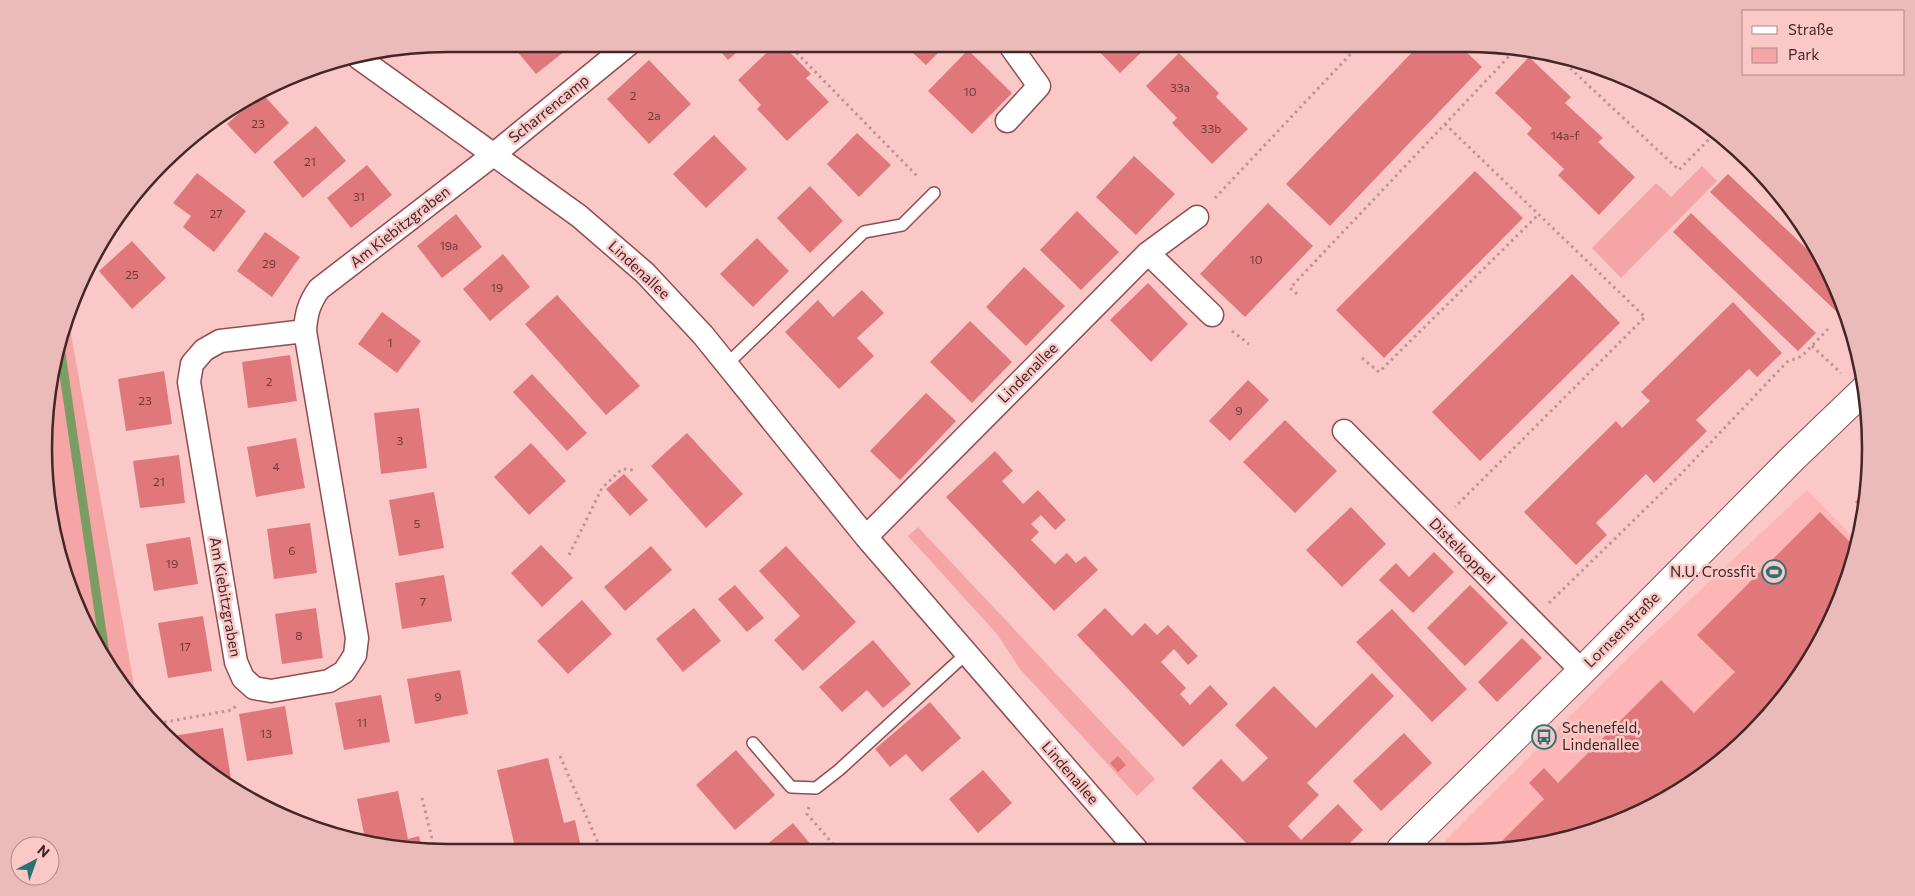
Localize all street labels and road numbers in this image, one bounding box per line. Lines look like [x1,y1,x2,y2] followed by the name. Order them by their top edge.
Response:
[505,70,592,146] street label: Scharrencamp
[346,182,453,271] street label: Am Kiebitzgraben
[605,236,674,302] street label: Lindenallee
[994,338,1061,406] street label: Lindenallee
[1426,514,1499,587] street label: Distelkoppel
[207,535,245,658] street label: Am Kiebitzgraben
[1580,588,1663,671] street label: Lornsenstraße
[1039,737,1103,808] street label: Lindenallee

